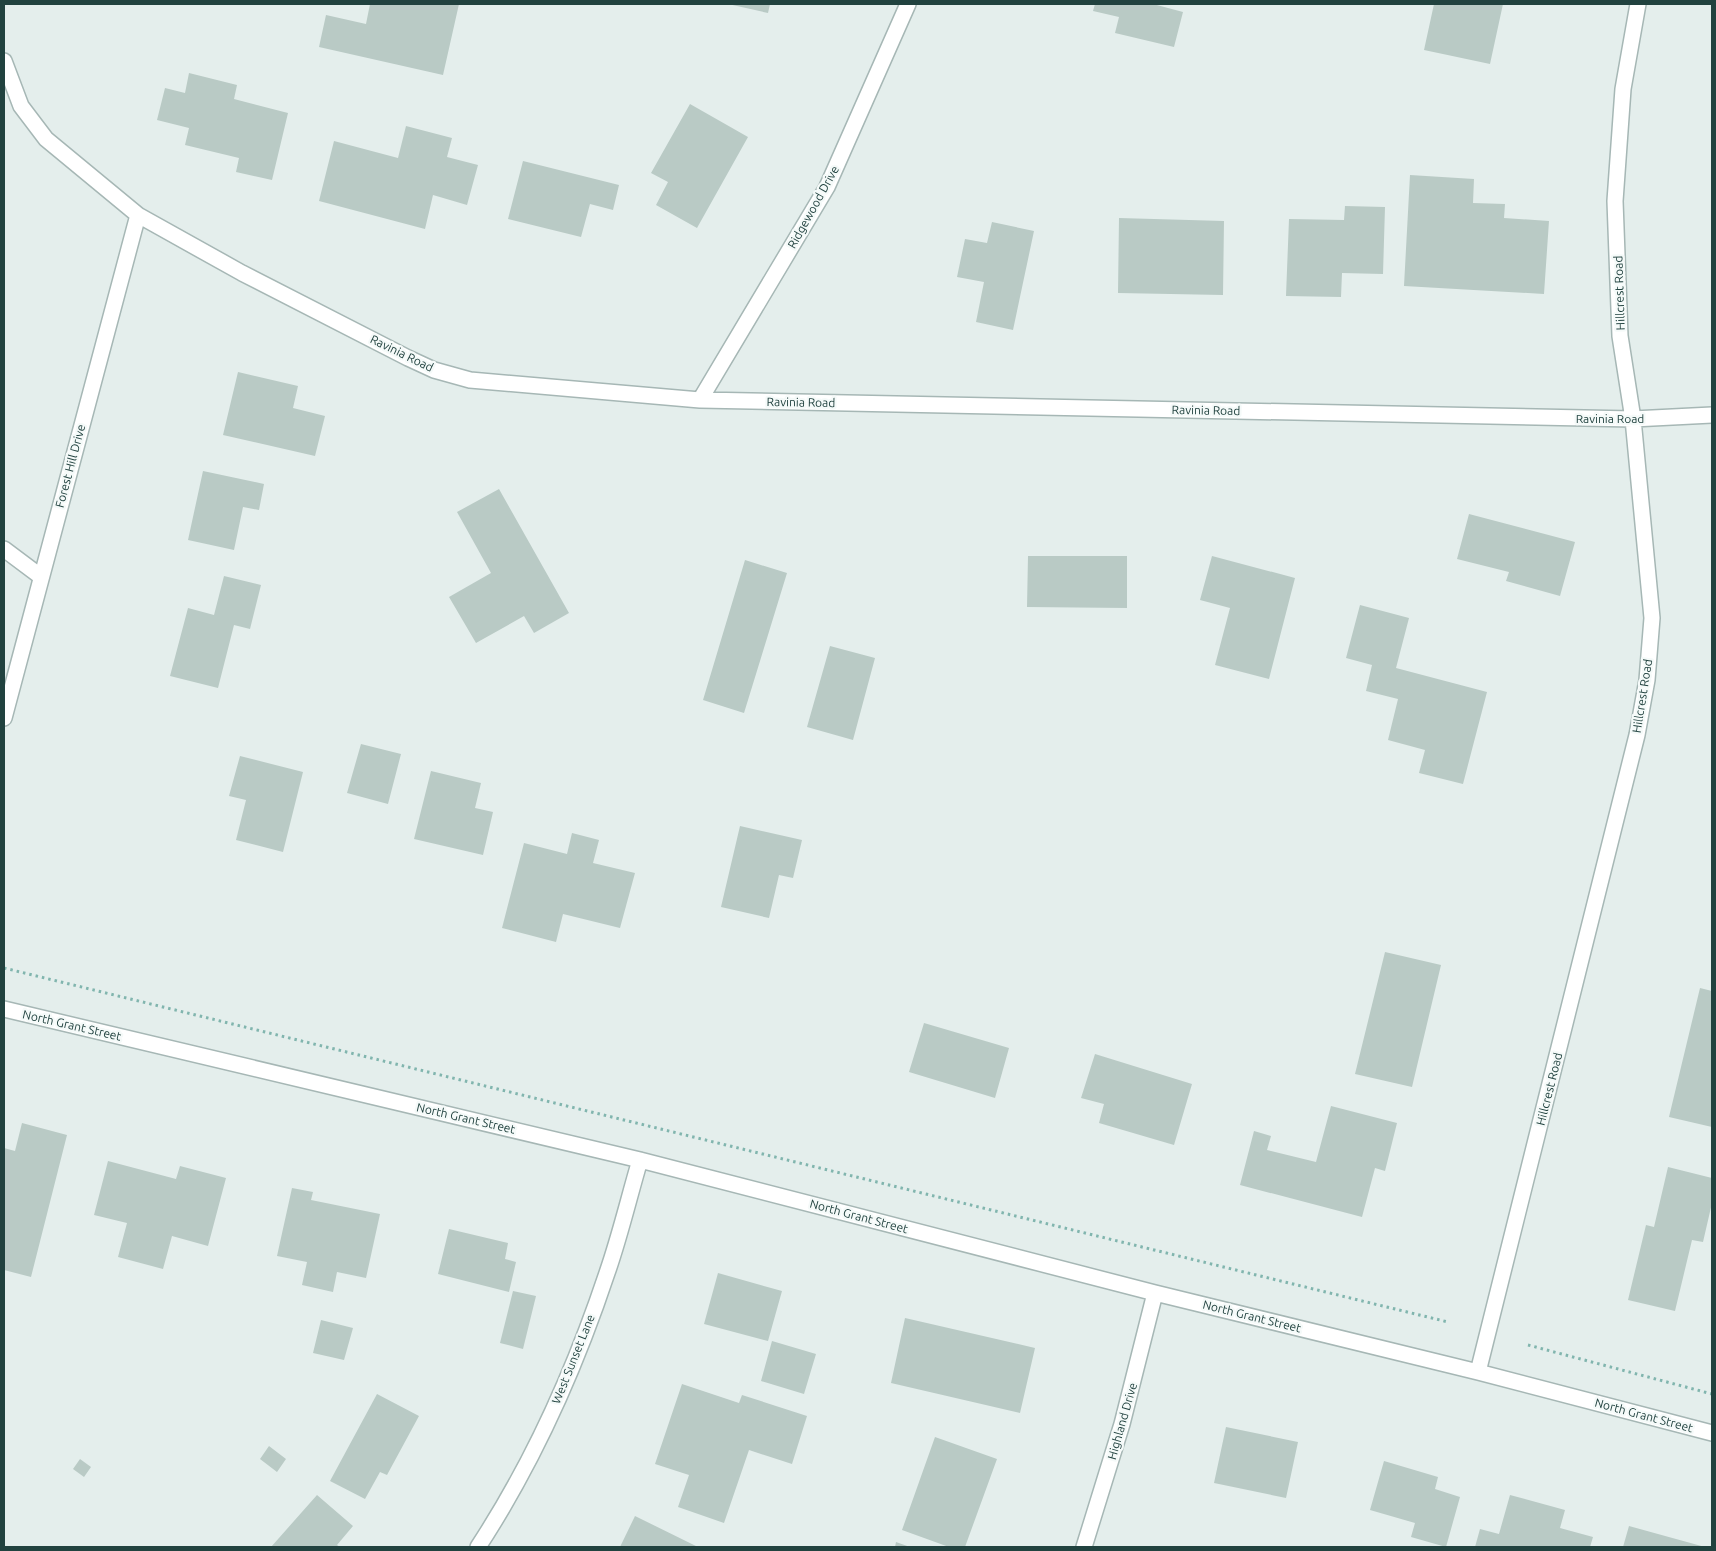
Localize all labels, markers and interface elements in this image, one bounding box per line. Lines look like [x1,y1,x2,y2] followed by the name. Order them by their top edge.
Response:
[785,163,841,251] street label: Ridgewood Drive
[1611,255,1627,331] street label: Hillcrest Road
[368,332,436,374] street label: Ravinia Road
[767,395,835,409] street label: Ravinia Road
[1172,403,1240,417] street label: Ravinia Road
[1576,412,1644,425] street label: Ravinia Road
[53,423,87,509] street label: Forest Hill Drive
[1630,658,1654,734] street label: Hillcrest Road
[21,1007,123,1043] street label: North Grant Street
[1534,1051,1564,1127] street label: Hillcrest Road
[415,1100,517,1136] street label: North Grant Street
[809,1197,910,1235] street label: North Grant Street
[1201,1297,1303,1335] street label: North Grant Street
[549,1312,597,1406] street label: West Sunset Lane
[1105,1381,1139,1461] street label: Highland Drive
[1594,1396,1695,1434] street label: North Grant Street

